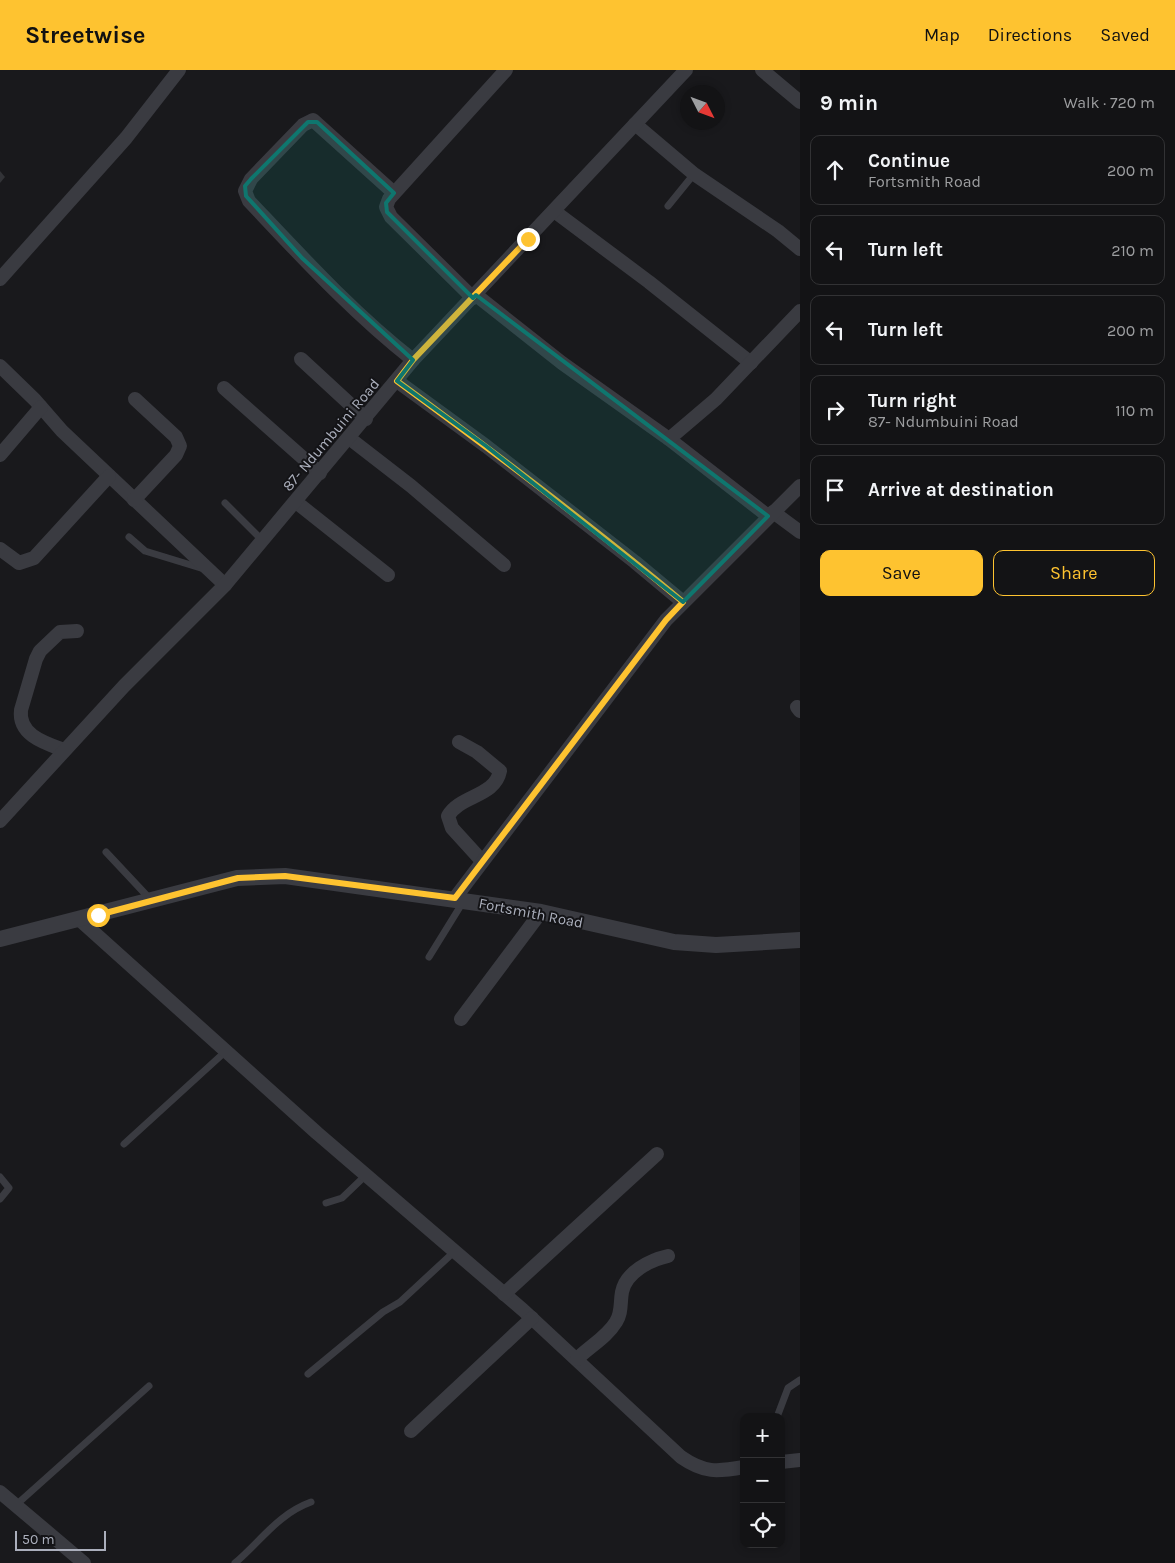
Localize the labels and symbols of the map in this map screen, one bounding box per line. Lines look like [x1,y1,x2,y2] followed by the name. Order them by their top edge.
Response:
[680,85,725,130] north arrow
[517,228,540,251] route end
[279,375,383,495] street label: 87- Ndumbuini Road
[477,894,585,932] street label: Fortsmith Road
[87,904,110,927] route start
[15,1528,106,1551] scale bar

